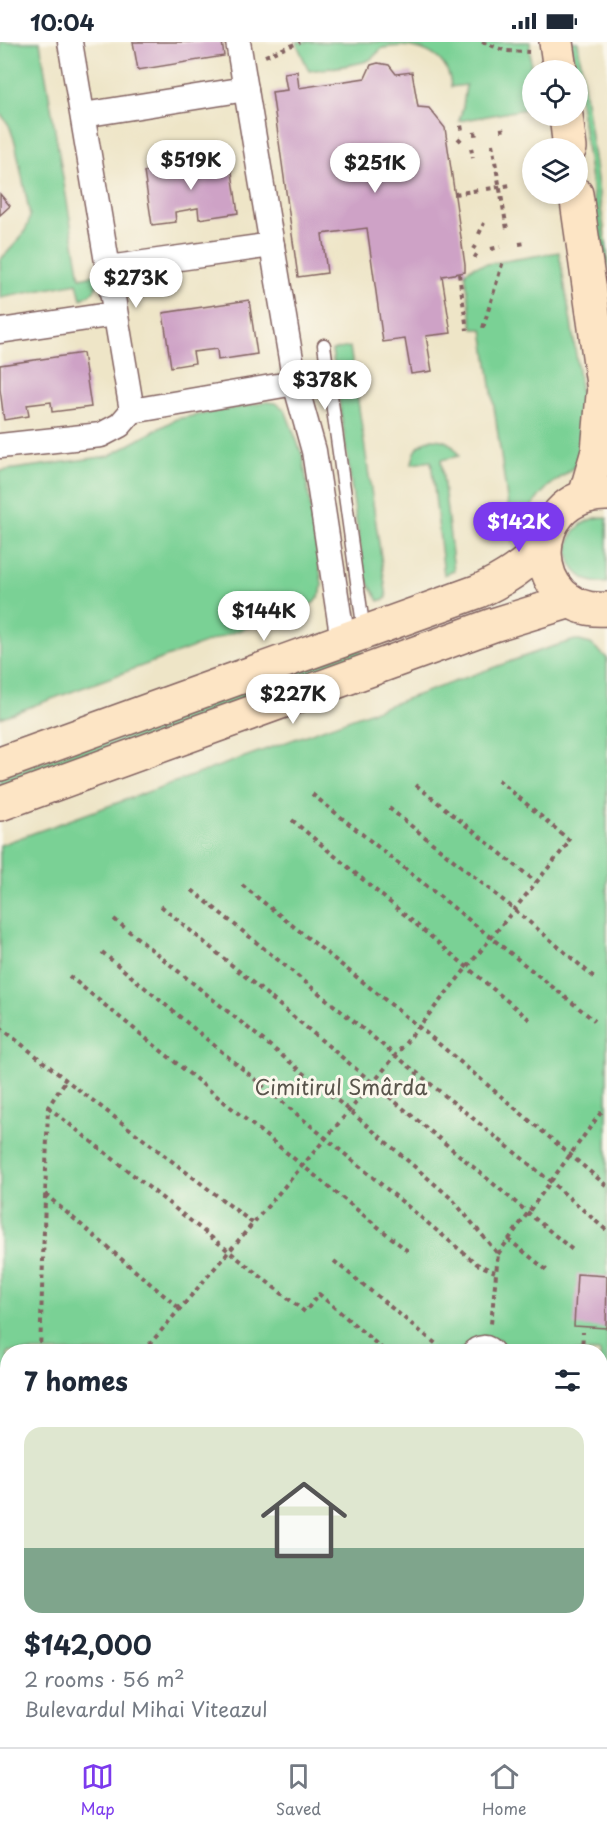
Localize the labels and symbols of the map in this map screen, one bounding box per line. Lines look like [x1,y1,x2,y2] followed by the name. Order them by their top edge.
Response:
[149,140,233,191] pin: $519K
[333,143,417,194] pin: $251K
[94,258,178,309] pin: $273K
[283,360,367,411] pin: $378K
[477,502,561,553] pin: $142K
[222,591,306,642] pin: $144K
[251,674,335,725] pin: $227K
[254,1070,428,1102] park label: Cimitirul Smârda

